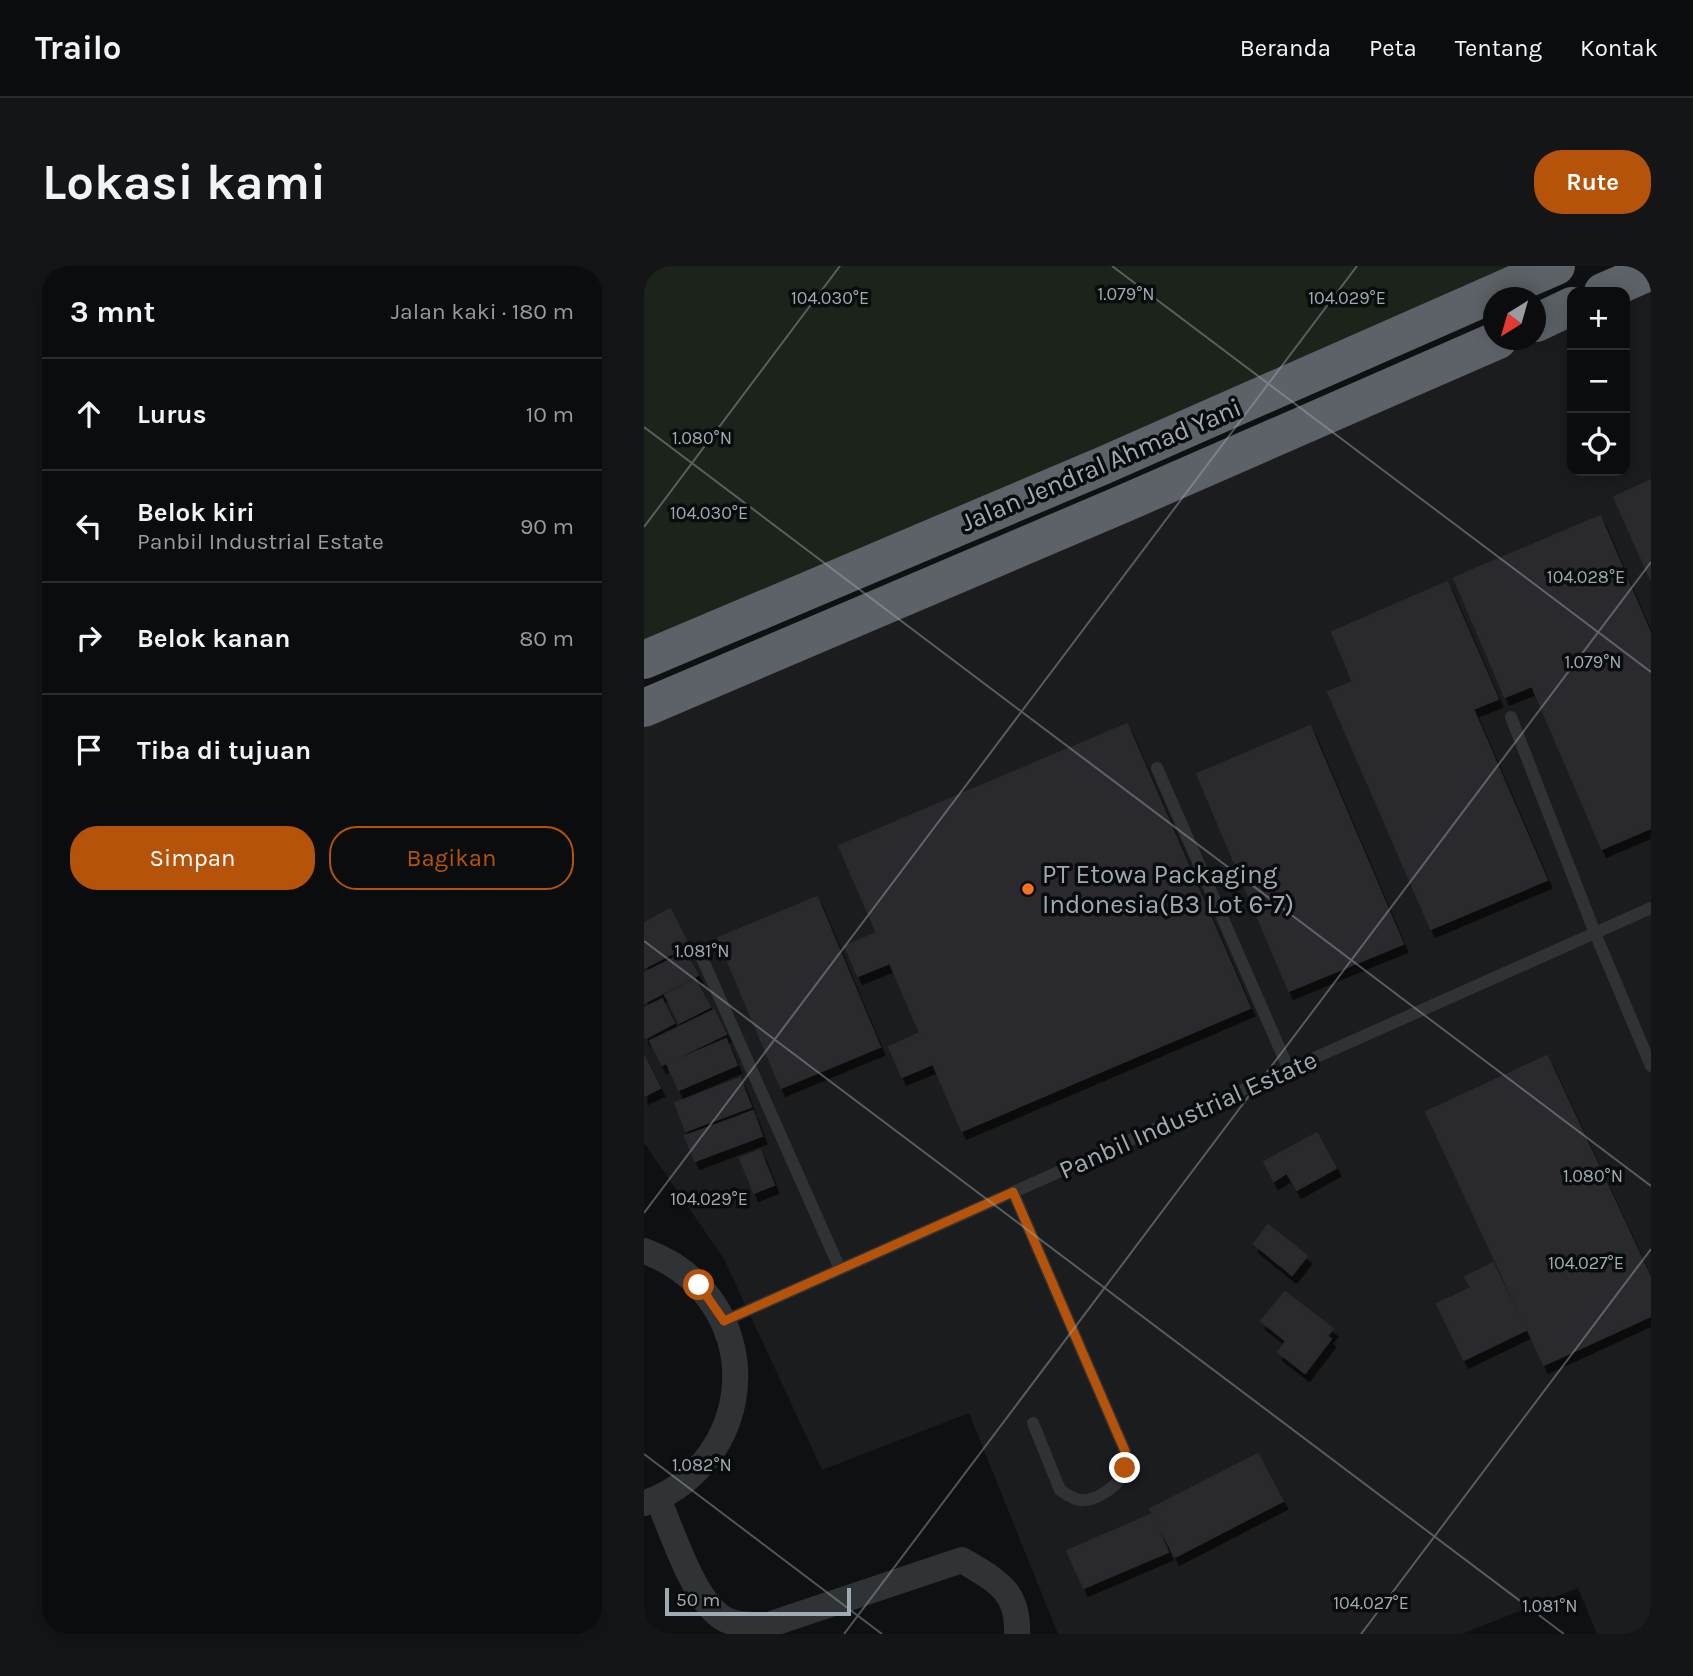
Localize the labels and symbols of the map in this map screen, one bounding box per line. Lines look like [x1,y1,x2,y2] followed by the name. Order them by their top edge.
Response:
[1097,283,1155,305] text: 1.079°N
[791,287,869,309] text: 104.030°E
[1308,287,1386,309] text: 104.029°E
[1483,287,1546,350] north arrow
[956,392,1246,538] street label: Jalan Jendral Ahmad Yani
[672,427,732,449] text: 1.080°N
[670,502,748,524] text: 104.030°E
[1547,566,1625,588] text: 104.028°E
[1564,651,1622,673] text: 1.079°N
[1042,859,1294,920] place label: PT Etowa Packaging Indonesia(B3 Lot 6-7)
[1020,881,1036,897] marker: PT Etowa Packaging Indonesia(B3 Lot 6-7)
[674,940,730,962] text: 1.081°N
[1054,1044,1322,1186] street label: Panbil Industrial Estate
[1563,1165,1623,1187] text: 1.080°N
[670,1188,748,1210] text: 104.029°E
[1548,1252,1624,1274] text: 104.027°E
[683,1269,714,1300] route start
[1109,1452,1140,1483] route end
[672,1454,732,1476] text: 1.082°N
[665,1585,850,1617] scale bar
[1333,1592,1409,1614] text: 104.027°E
[1522,1595,1578,1617] text: 1.081°N

